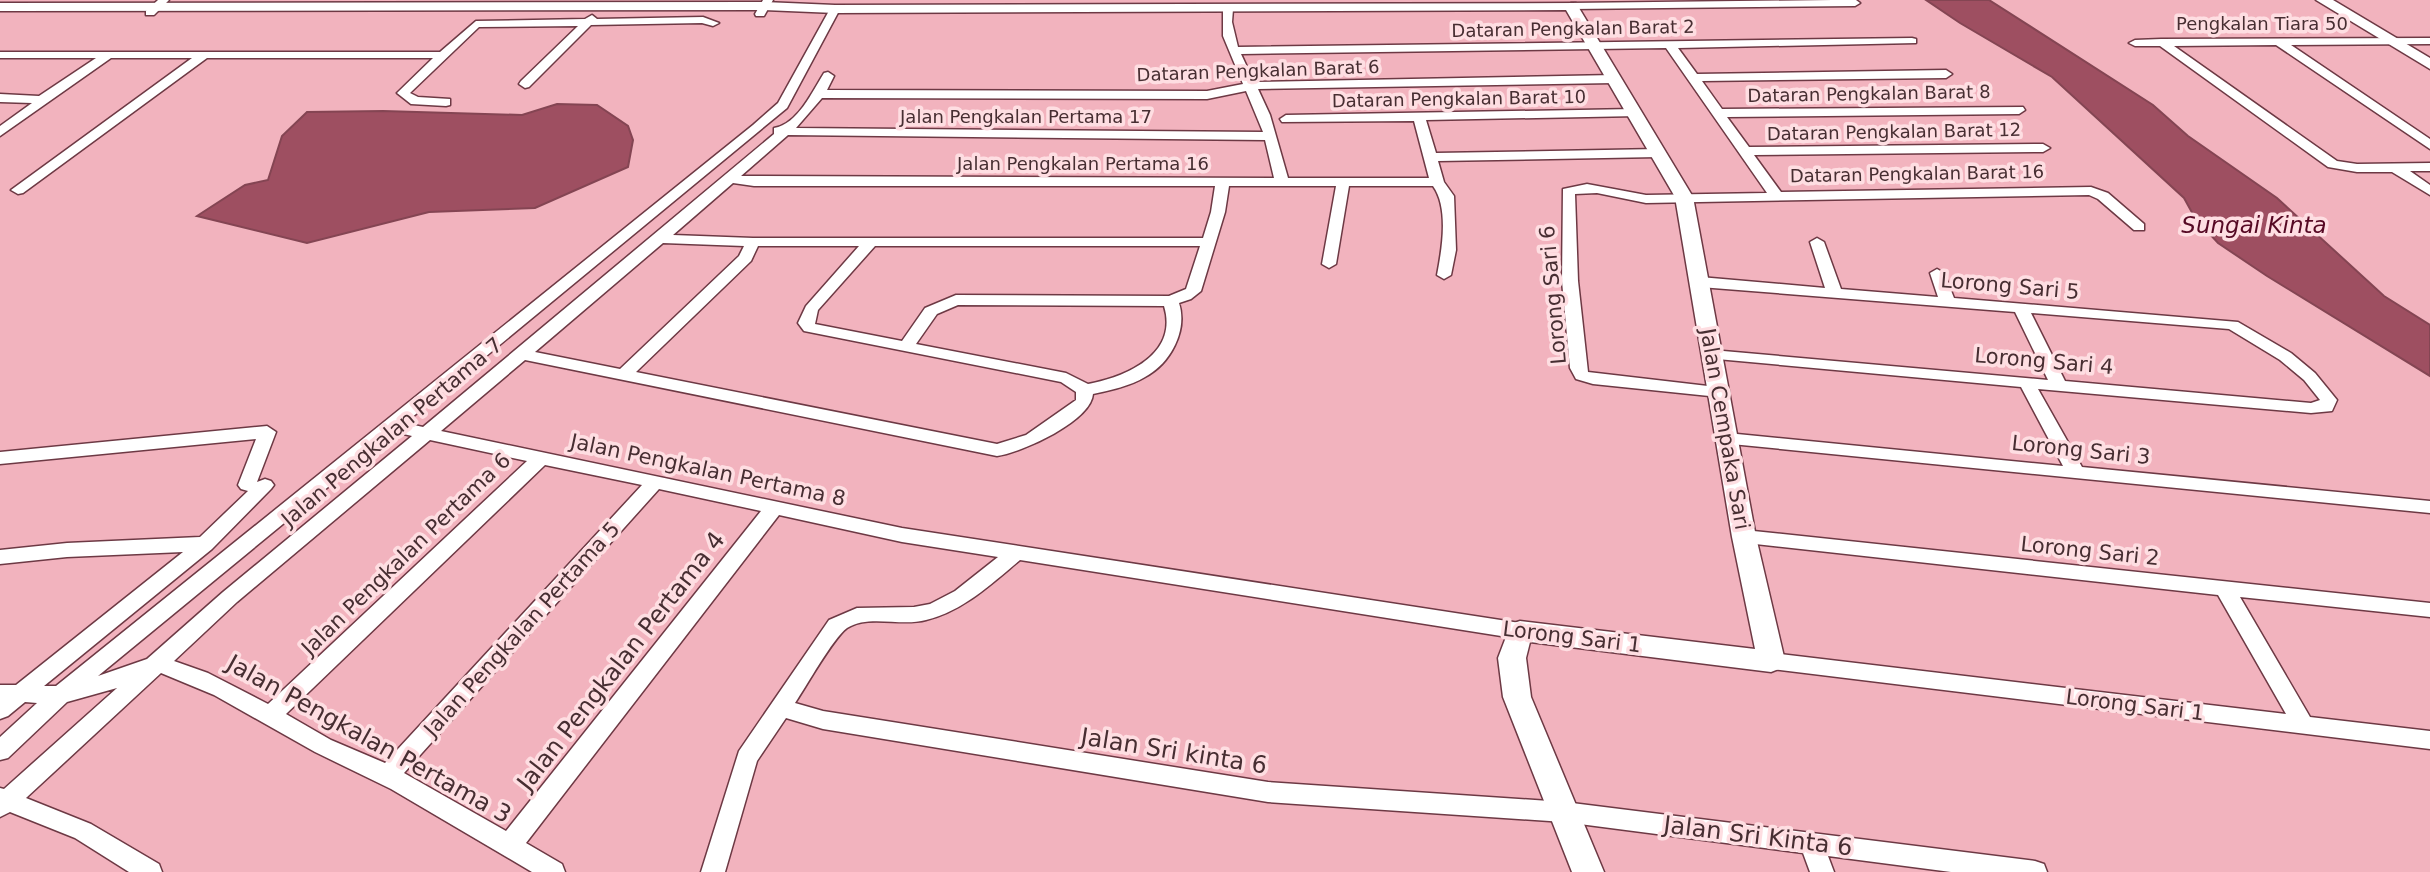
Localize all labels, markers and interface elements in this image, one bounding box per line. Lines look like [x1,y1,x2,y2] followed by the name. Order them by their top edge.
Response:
[2176,13,2348,34] street label: Pengkalan Tiara 50
[1451,16,1695,41] street label: Dataran Pengkalan Barat 2
[1136,56,1380,85] street label: Dataran Pengkalan Barat 6
[1747,81,1991,106] street label: Dataran Pengkalan Barat 8
[1332,86,1586,111] street label: Dataran Pengkalan Barat 10
[899,106,1152,127] street label: Jalan Pengkalan Pertama 17
[1767,119,2021,144] street label: Dataran Pengkalan Barat 12
[956,153,1209,174] street label: Jalan Pengkalan Pertama 16
[1790,161,2044,186] street label: Dataran Pengkalan Barat 16
[2181,212,2327,238] water label: Sungai Kinta
[1535,225,1571,365] street label: Lorong Sari 6
[1940,268,2080,304] street label: Lorong Sari 5
[1695,324,1755,532] street label: Jalan Cempaka Sari
[275,333,507,533] street label: Jalan Pengkalan Pertama 7
[1974,343,2114,379] street label: Lorong Sari 4
[566,429,848,511] street label: Jalan Pengkalan Pertama 8
[2011,431,2151,469] street label: Lorong Sari 3
[295,448,515,661] street label: Jalan Pengkalan Pertama 6
[418,517,625,743] street label: Jalan Pengkalan Pertama 5
[510,526,731,798] street label: Jalan Pengkalan Pertama 4
[2020,532,2160,570] street label: Lorong Sari 2
[1501,617,1643,657] street label: Lorong Sari 1
[220,648,516,829] street label: Jalan Pengkalan Pertama 3
[2064,685,2206,725] street label: Lorong Sari 1
[1077,722,1269,780] street label: Jalan Sri kinta 6
[1660,810,1854,861] street label: Jalan Sri Kinta 6

